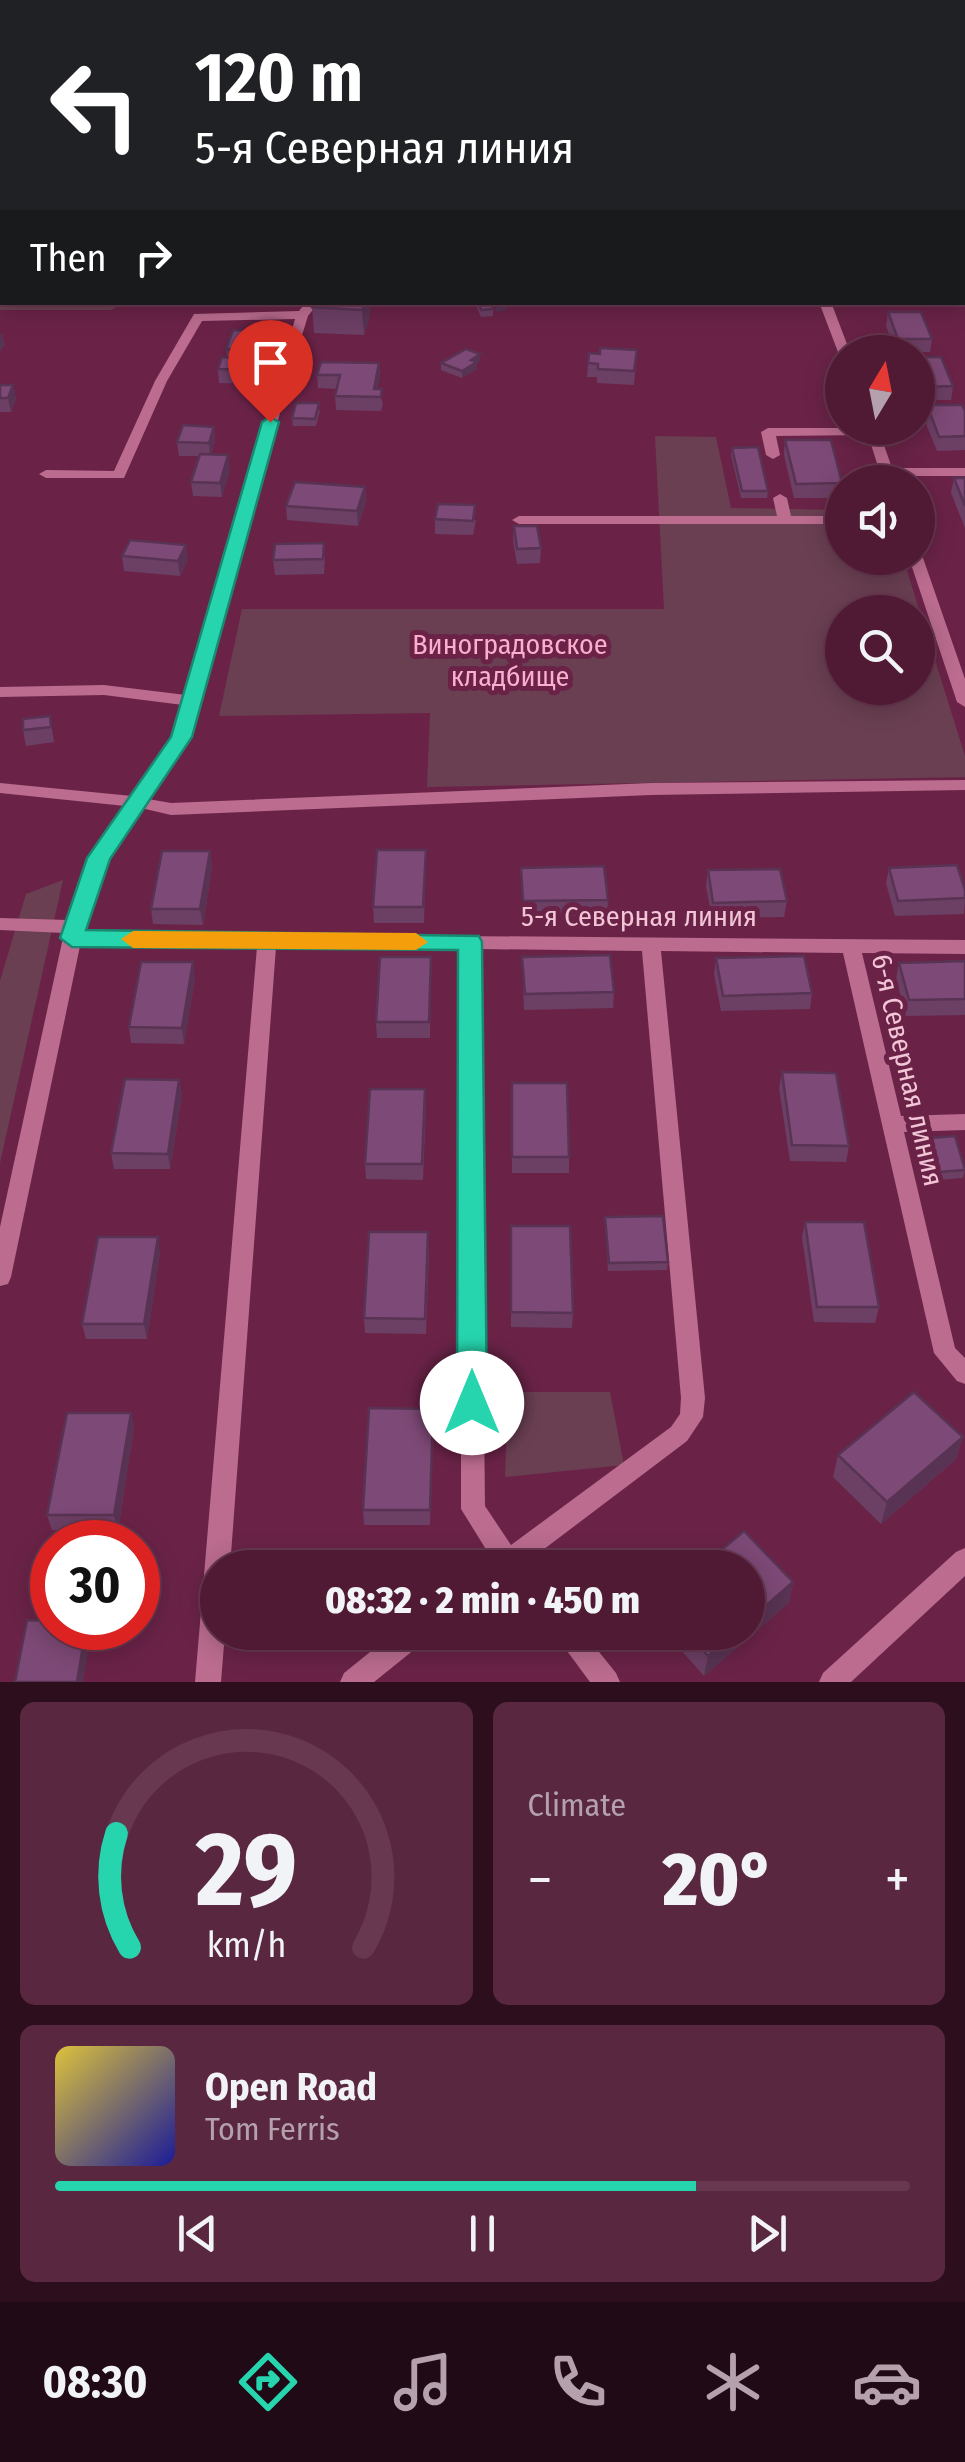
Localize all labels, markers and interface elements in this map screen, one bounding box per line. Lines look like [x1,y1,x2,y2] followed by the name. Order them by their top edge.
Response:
[195,36,363,120] text: 120 m
[30,40,160,170] icon: left
[195,121,574,175] text: 5-я Северная линия
[126,230,181,285] icon: right
[30,235,106,281] text: Then
[228,320,313,423] pin
[243,335,298,390] icon: arrive
[825,335,935,445] north arrow
[825,335,935,705] map controls
[825,465,935,575] button: sound
[825,595,935,705] button: search
[412,628,608,693] park label: Виноградовское кладбище
[521,900,757,933] street label: 5-я Северная линия
[865,951,950,1189] street label: 6-я Северная линия
[420,1351,524,1455] position arrow
[30,1520,160,1650] speed limit sign: 30
[325,1577,640,1623] text: 08:32 · 2 min · 450 m
[528,1786,626,1824] text: Climate
[195,1808,297,1933] text: 29
[663,1835,775,1925] text: 20°
[528,1847,552,1913] text: −
[885,1847,910,1913] text: +
[206,1924,286,1966] text: km/h
[205,2064,377,2110] text: Open Road
[205,2110,340,2148] text: Tom Ferris
[170,2206,225,2261] icon: previous
[455,2206,510,2261] icon: pause
[740,2206,795,2261] icon: next
[233,2347,303,2417] icon: directions
[388,2347,458,2417] icon: music
[543,2347,613,2417] icon: phone
[698,2347,768,2417] icon: climate
[852,2347,922,2417] icon: car
[42,2355,148,2409] text: 08:30

